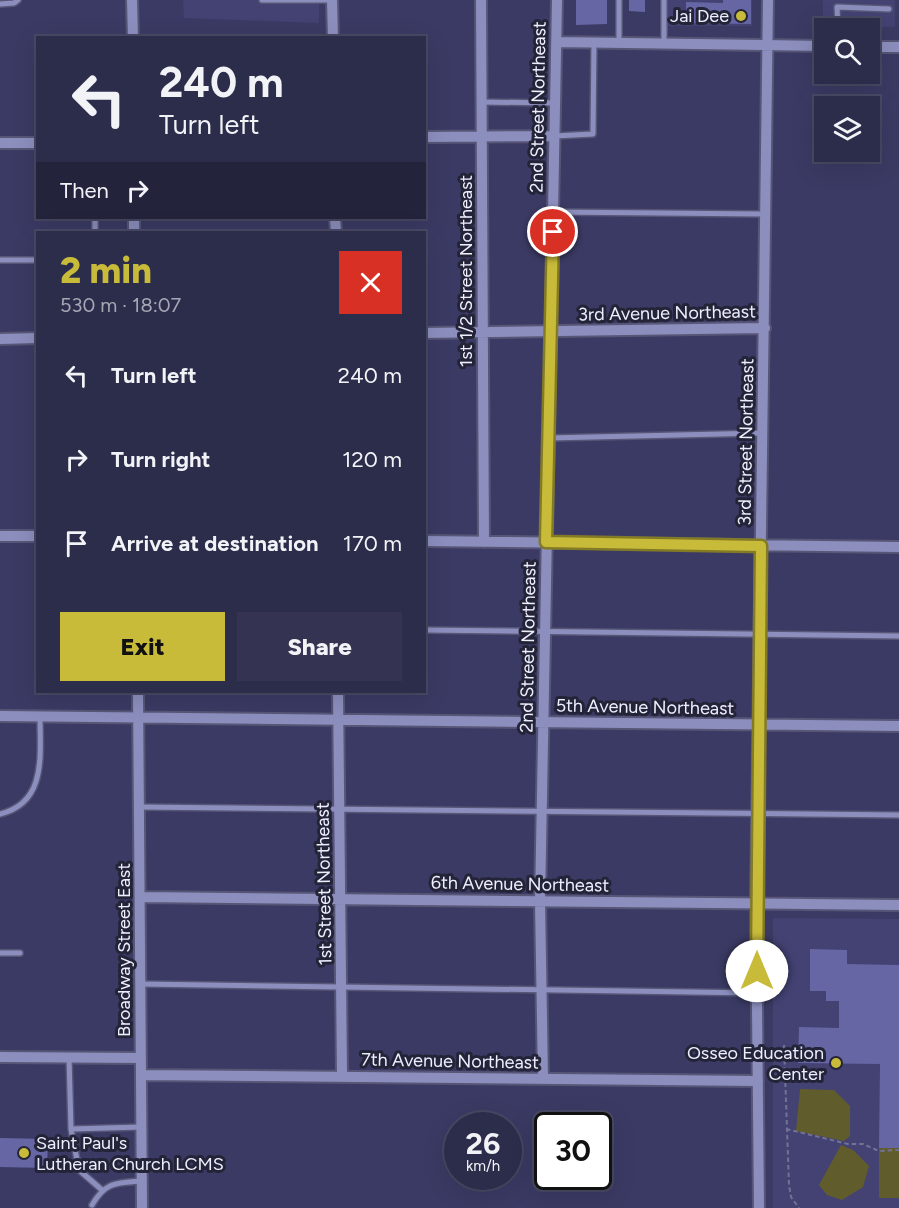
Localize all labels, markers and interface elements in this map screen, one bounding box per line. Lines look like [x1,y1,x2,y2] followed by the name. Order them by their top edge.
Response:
[670,5,729,27] place label: Jai Dee
[734,9,748,23] marker: Jai Dee
[814,18,880,162] map controls
[814,18,880,84] button: search
[526,21,550,193] street label: 2nd Street Northeast
[159,57,284,108] text: 240 m
[60,60,138,138] icon: left
[814,96,880,162] button: layers
[159,108,259,141] text: Turn left
[121,174,154,207] icon: right
[455,175,477,367] street label: 1st 1/2 Street Northeast
[60,177,109,204] text: Then
[527,206,578,257] pin
[536,215,569,248] icon: arrive
[60,249,152,292] text: 2 min
[339,251,402,314] button: close
[60,293,181,317] text: 530 m · 18:07
[578,300,756,326] street label: 3rd Avenue Northeast
[734,358,758,526] street label: 3rd Street Northeast
[60,359,93,392] icon: left
[111,362,197,389] text: Turn left
[338,362,402,389] text: 240 m
[60,443,93,476] icon: right
[111,446,210,473] text: Turn right
[342,446,402,473] text: 120 m
[60,527,93,560] icon: arrive
[111,530,319,557] text: Arrive at destination
[343,530,402,557] text: 170 m
[516,561,540,733] street label: 2nd Street Northeast
[60,612,225,681] button: Exit
[237,612,402,681] button: Share
[556,694,735,720] street label: 5th Avenue Northeast
[312,802,336,966] street label: 1st Street Northeast
[113,863,135,1037] street label: Broadway Street East
[431,871,610,897] street label: 6th Avenue Northeast
[725,939,789,1003] position arrow
[687,1042,824,1085] place label: Osseo Education Center
[361,1048,539,1074] street label: 7th Avenue Northeast
[829,1056,843,1070] marker: Osseo Education Center
[534,1112,612,1190] speed limit sign: 30
[466,1125,500,1162] text: 26
[36,1132,224,1175] place label: Saint Paul's Lutheran Church LCMS
[17,1146,31,1160] marker: Saint Paul's Lutheran Church LCMS
[466,1157,500,1175] text: km/h

